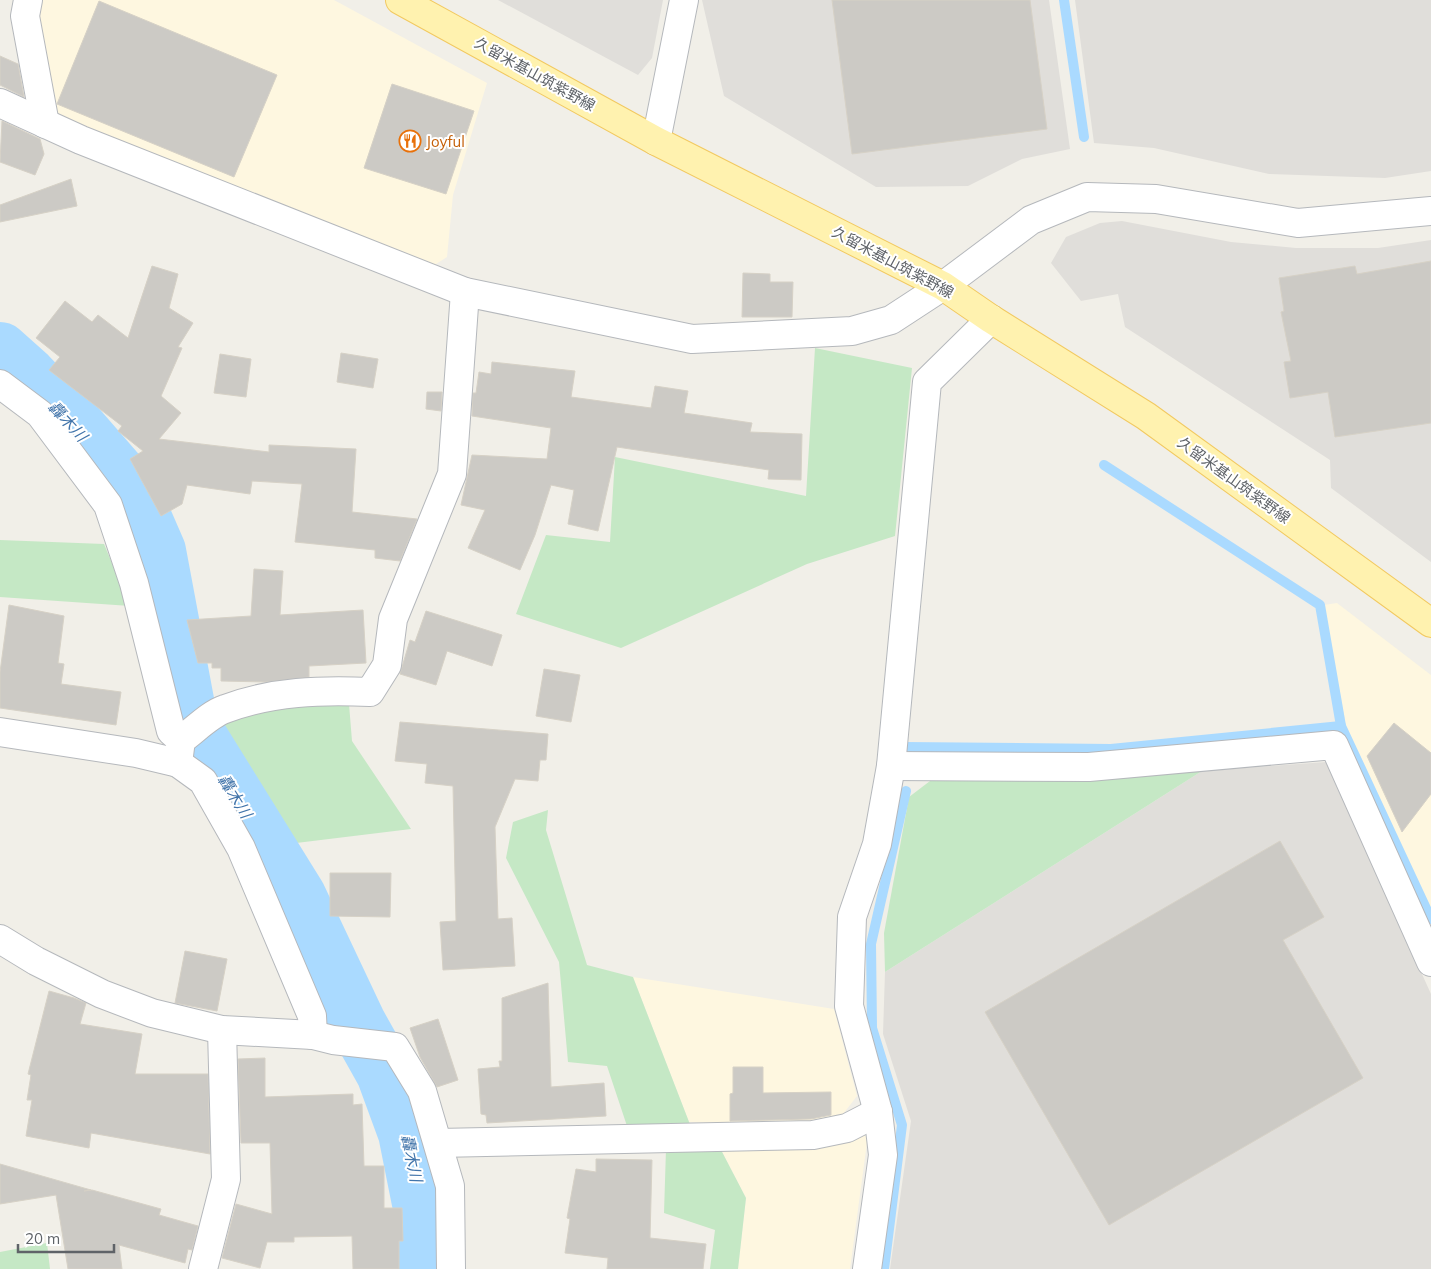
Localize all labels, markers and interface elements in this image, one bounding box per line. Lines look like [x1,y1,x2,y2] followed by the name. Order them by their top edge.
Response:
[471,33,599,115] street label: 久留米基山筑紫野線
[398,129,422,153] restaurant icon: Joyful
[426,132,465,151] place label: Joyful
[829,222,957,302] street label: 久留米基山筑紫野線
[44,397,93,447] water label: 轟木川
[1174,433,1294,527] street label: 久留米基山筑紫野線
[214,770,257,823] water label: 轟木川
[397,1132,427,1186] water label: 轟木川
[18,1222,114,1254] scale bar
[25,1229,60,1248] text: 20 m

